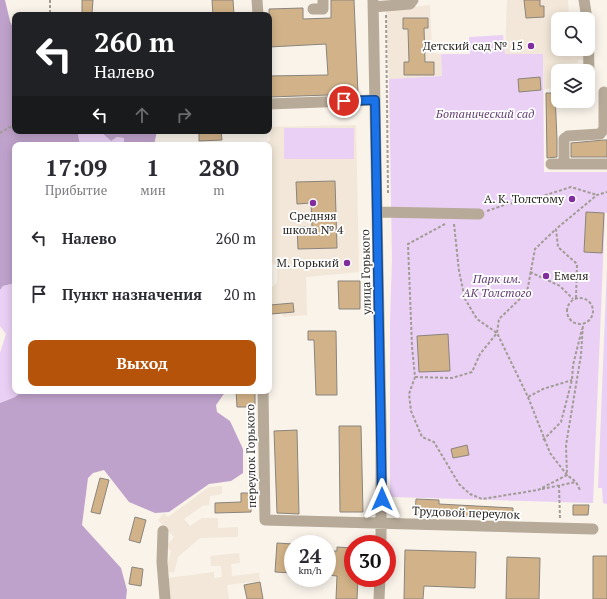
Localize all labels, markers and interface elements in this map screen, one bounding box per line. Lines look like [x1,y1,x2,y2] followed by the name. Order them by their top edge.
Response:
[551,12,595,108] map controls
[551,12,595,56] button: search
[94,23,175,60] text: 260 m
[28,28,80,80] icon: left
[423,38,523,53] place label: Детский сад № 15
[526,41,536,51] marker: Детский сад № 15
[94,59,154,83] text: Налево
[551,64,595,108] button: layers
[327,84,361,118] pin
[333,90,355,112] icon: arrive
[89,104,111,126] icon: left
[131,104,153,126] icon: ahead
[173,104,195,126] icon: right
[435,106,534,121] park label: Ботанический сад
[45,151,107,183] text: 17:09
[146,151,160,183] text: 1
[198,151,239,183] text: 280
[45,181,107,199] text: Прибытие
[140,181,166,199] text: мин
[213,181,224,199] text: m
[484,191,565,206] place label: А. К. Толстому
[567,194,577,204] marker: А. К. Толстому
[308,198,318,208] marker: Средняя школа № 4
[282,208,344,237] place label: Средняя школа № 4
[28,227,50,249] icon: left
[62,228,116,248] text: Налево
[215,228,256,248] text: 260 m
[357,229,374,316] street label: улица Горького
[277,255,339,270] place label: М. Горький
[342,258,352,268] marker: М. Горький
[554,268,589,283] place label: Емеля
[461,271,532,300] park label: Парк им. АК Толстого
[541,271,551,281] marker: Емеля
[28,283,50,305] icon: arrive
[62,284,202,304] text: Пункт назначения
[223,284,256,304] text: 20 m
[28,340,256,386] button: Выход
[242,403,259,508] street label: переулок Горького
[361,478,403,520] position arrow
[412,503,521,522] street label: Трудовой переулок
[344,535,396,587] speed limit sign: 30
[299,542,321,569] text: 24
[298,564,322,577] text: km/h

